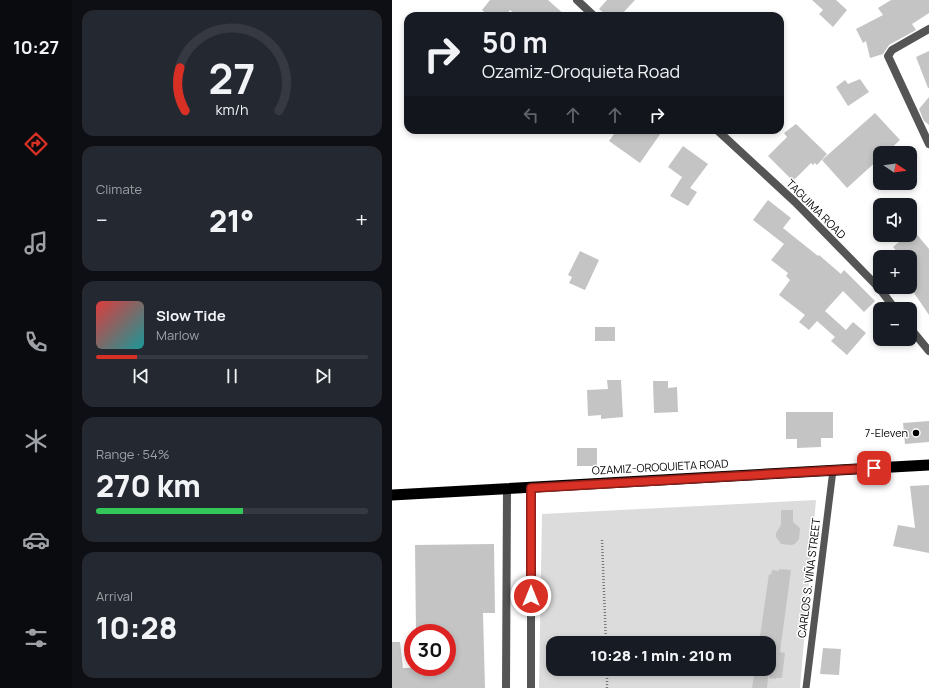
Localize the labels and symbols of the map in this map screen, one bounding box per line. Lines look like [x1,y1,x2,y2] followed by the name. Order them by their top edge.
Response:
[873,146,917,190] north arrow
[783,176,849,242] street label: TAGUIMA ROAD
[865,425,908,440] place label: 7-Eleven
[911,428,921,438] marker: 7-Eleven
[857,451,891,485] pin
[591,455,729,478] street label: OZAMIZ-OROQUIETA ROAD
[794,517,823,639] street label: CARLOS S. VIÑA STREET
[510,575,552,617] position arrow
[404,624,456,676] speed limit sign: 30

